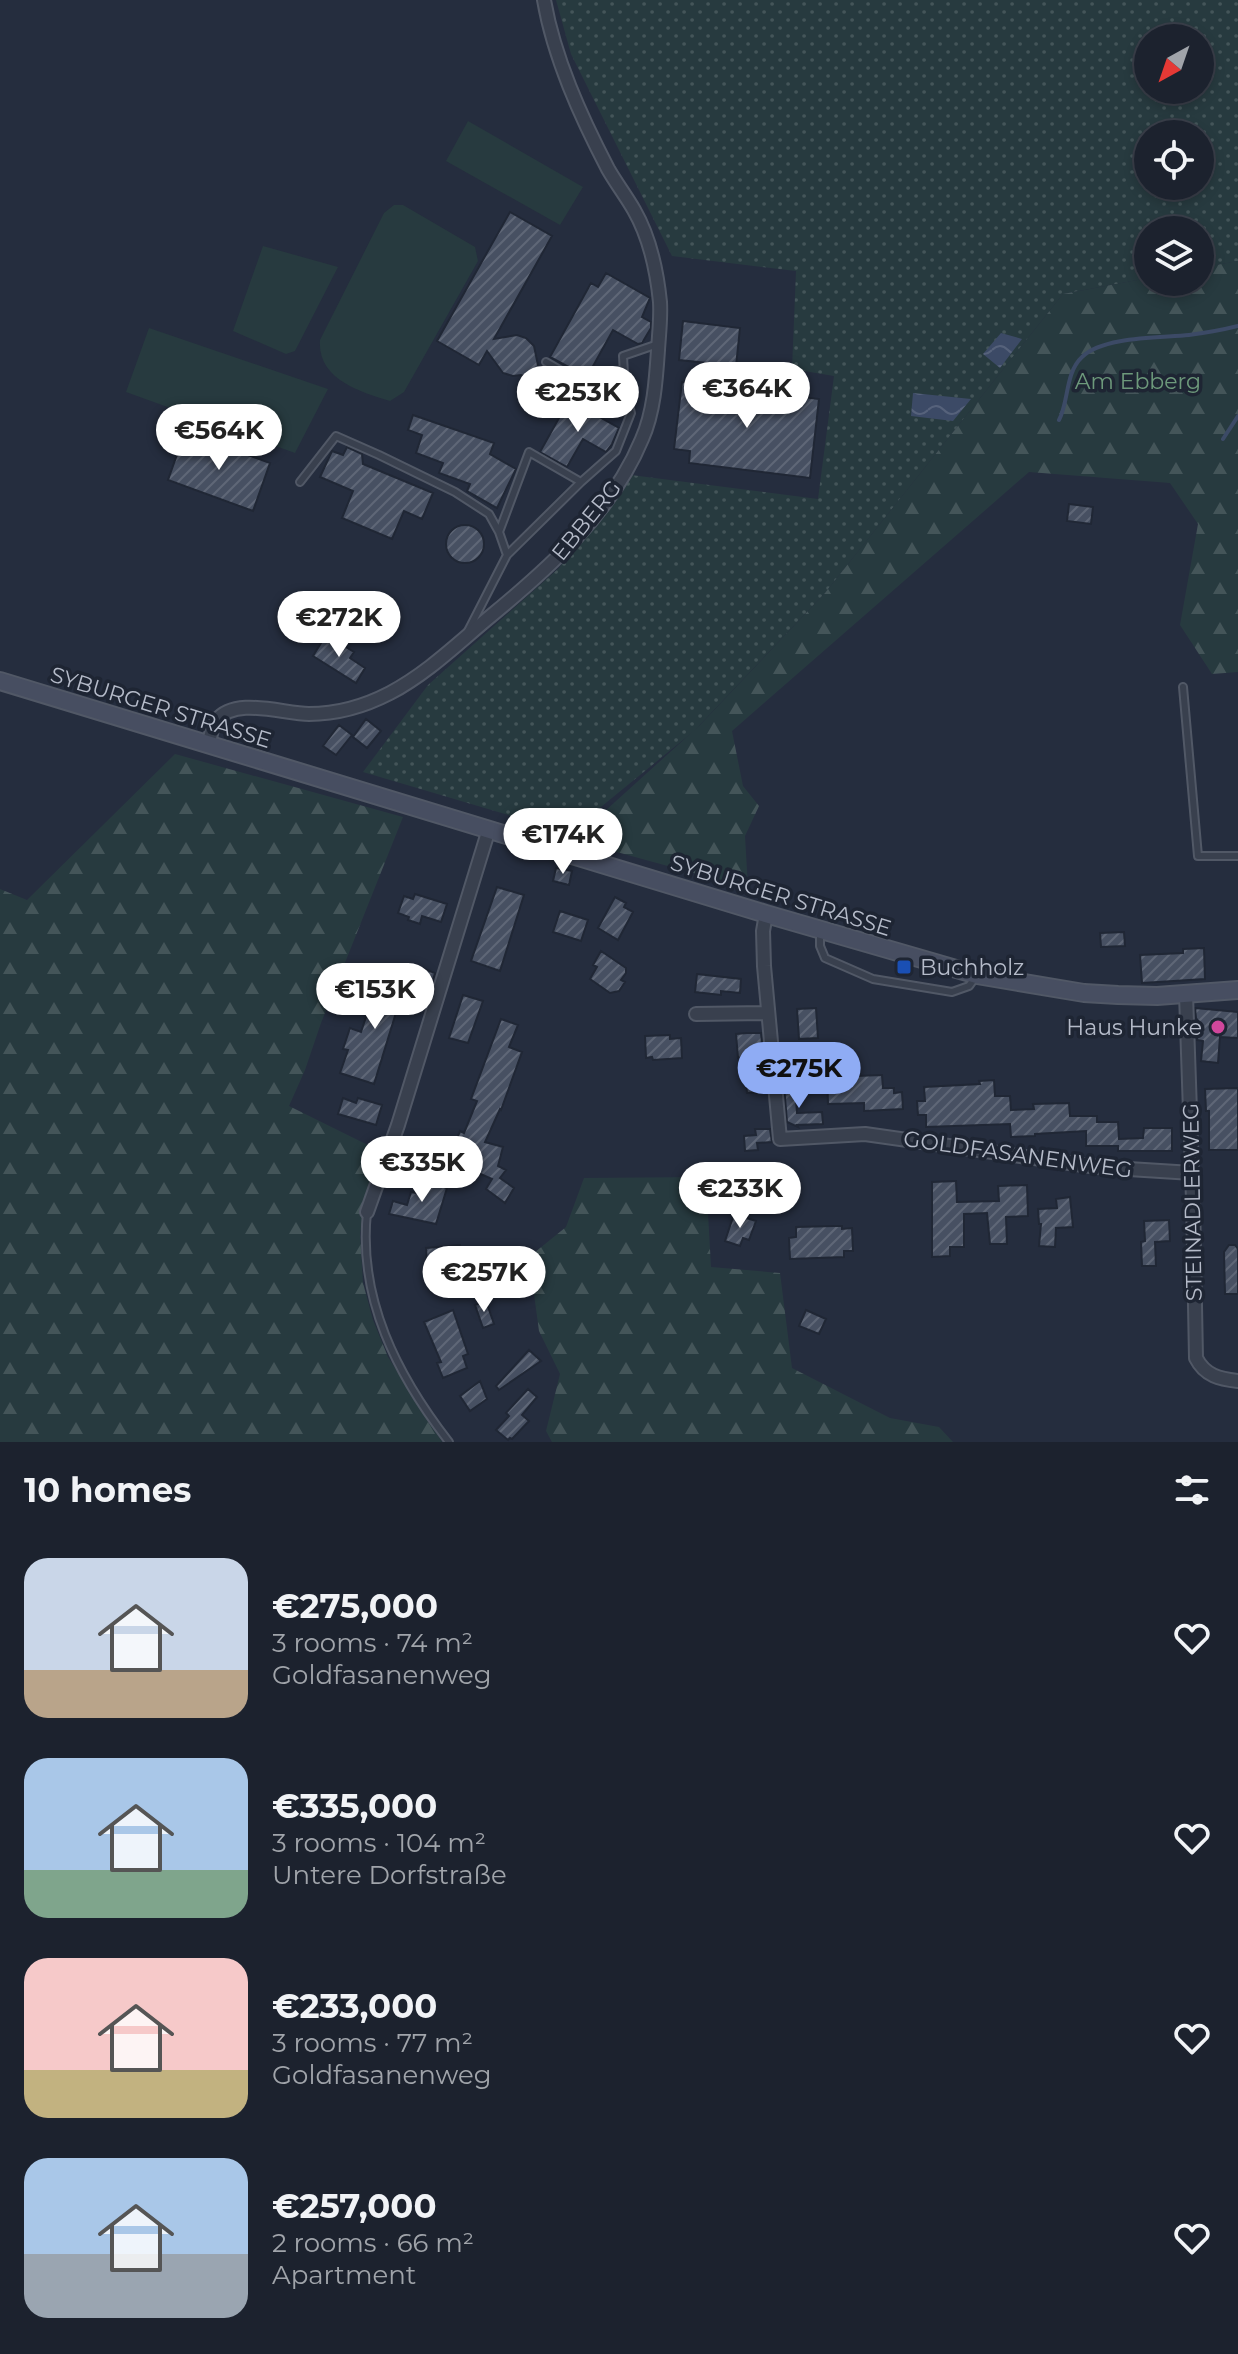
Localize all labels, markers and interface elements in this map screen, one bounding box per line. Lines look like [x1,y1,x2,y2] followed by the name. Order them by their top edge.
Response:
[1134,24,1214,104] north arrow
[1134,24,1214,296] map controls
[1134,120,1214,200] button: locate
[1134,216,1214,296] button: layers
[691,362,803,430] pin: €364K
[522,366,634,434] pin: €253K
[1075,368,1201,395] park label: Am Ebberg
[702,372,792,404] text: €364K
[535,376,621,408] text: €253K
[163,404,275,472] pin: €564K
[174,414,264,446] text: €564K
[546,475,627,566] street label: EBBERG
[283,591,395,659] pin: €272K
[295,601,383,633] text: €272K
[47,661,275,754] street label: SYBURGER STRASSE
[507,808,619,876] pin: €174K
[521,818,605,850] text: €174K
[667,849,895,942] street label: SYBURGER STRASSE
[920,954,1024,981] place label: Buchholz
[895,958,913,976] marker: Buchholz
[319,963,431,1031] pin: €153K
[334,973,416,1005] text: €153K
[1066,1014,1202,1041] place label: Haus Hunke
[1209,1018,1227,1036] marker: Haus Hunke
[743,1042,855,1110] pin: €275K
[756,1052,842,1084] text: €275K
[1177,1103,1208,1301] street label: STEINADLERWEG
[902,1125,1134,1184] street label: GOLDFASANENWEG
[366,1136,478,1204] pin: €335K
[379,1146,465,1178] text: €335K
[684,1162,796,1230] pin: €233K
[697,1172,783,1204] text: €233K
[428,1246,540,1314] pin: €257K
[441,1256,527,1288] text: €257K
[1170,1468,1214,1512] icon: filters
[24,1469,191,1511] text: 10 homes
[272,1585,438,1627] text: €275,000
[88,1590,184,1686] icon: home
[1170,1616,1214,1660] icon: heart
[272,1627,473,1659] text: 3 rooms · 74 m²
[272,1659,492,1691] text: Goldfasanenweg
[272,1785,437,1827] text: €335,000
[88,1790,184,1886] icon: home
[1170,1816,1214,1860] icon: heart
[272,1827,486,1859] text: 3 rooms · 104 m²
[272,1859,507,1891] text: Untere Dorfstraße
[272,1985,437,2027] text: €233,000
[88,1990,184,2086] icon: home
[1170,2016,1214,2060] icon: heart
[272,2027,473,2059] text: 3 rooms · 77 m²
[272,2059,492,2091] text: Goldfasanenweg
[272,2185,436,2227] text: €257,000
[88,2190,184,2286] icon: home
[1170,2216,1214,2260] icon: heart
[272,2227,474,2259] text: 2 rooms · 66 m²
[272,2259,416,2291] text: Apartment

